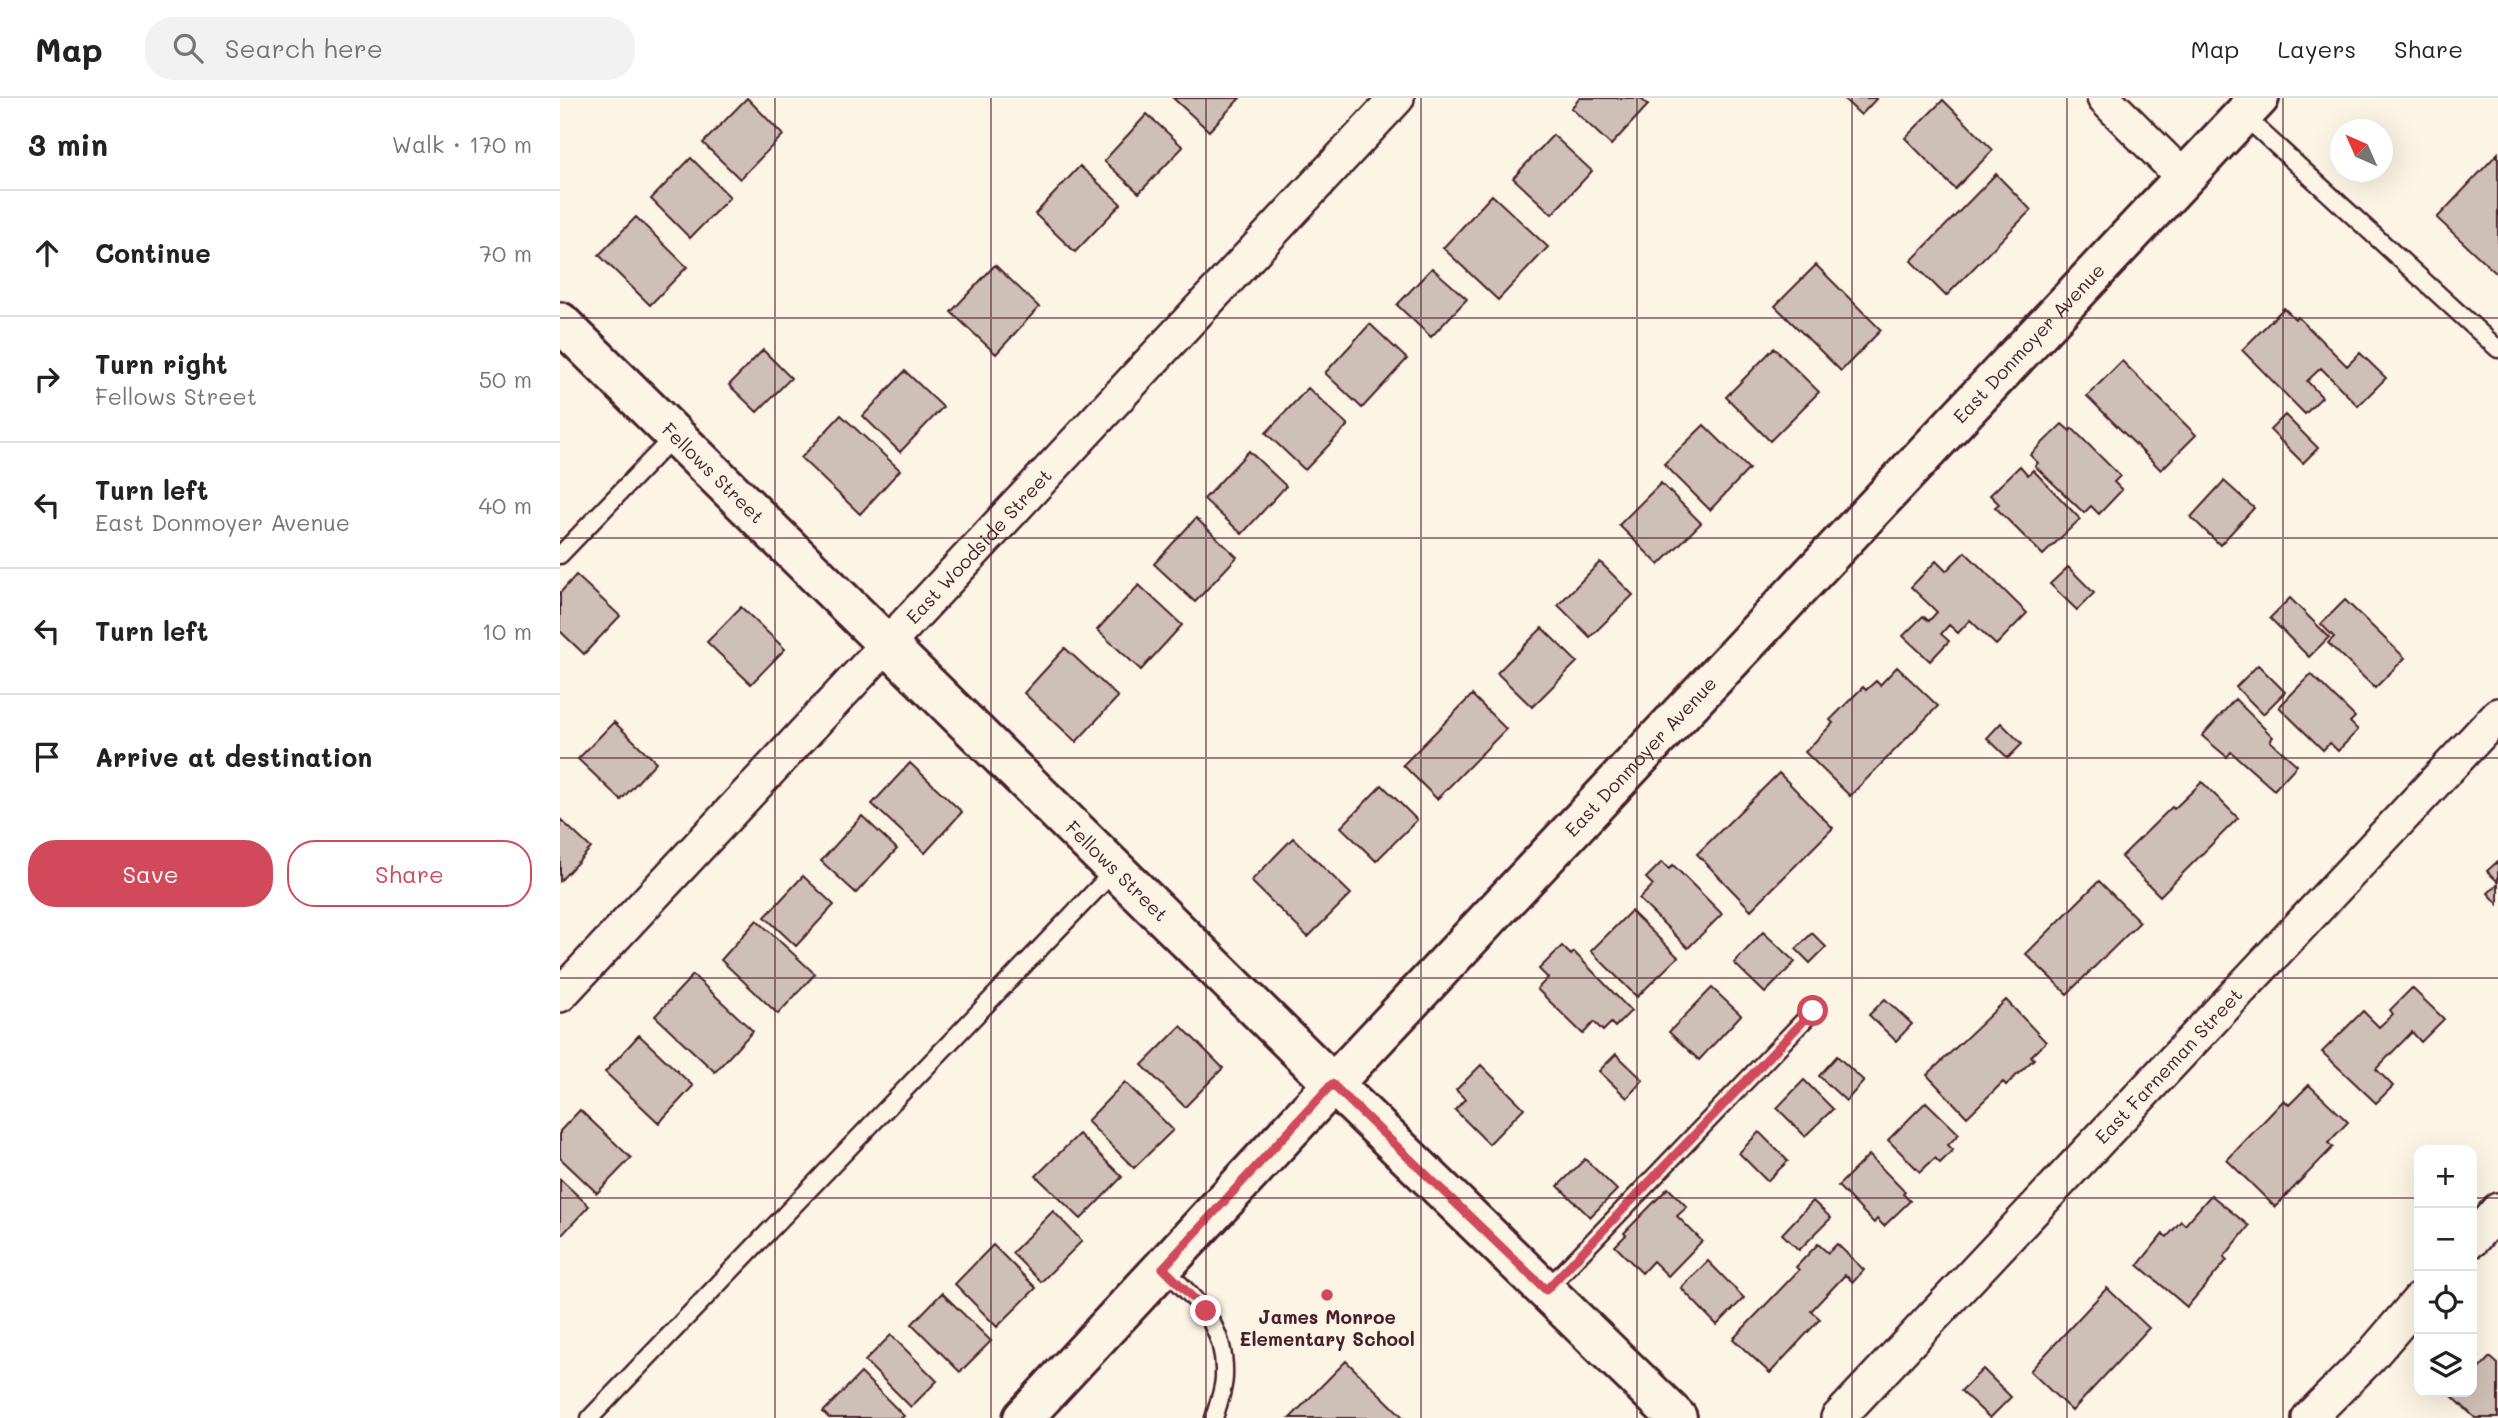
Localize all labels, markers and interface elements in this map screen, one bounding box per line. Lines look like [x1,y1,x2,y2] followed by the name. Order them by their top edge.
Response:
[145,17,635,80] search box
[35,27,103,70] text: Map
[169,29,207,67] icon: search
[225,31,383,65] text: Search here
[2191,33,2239,64] text: Map
[2277,33,2356,64] text: Layers
[2394,33,2463,64] text: Share
[2330,119,2393,182] north arrow
[28,124,108,164] text: 3 min
[392,129,532,159] text: Walk · 170 m
[28,234,66,272] icon: ahead
[95,236,211,270] text: Continue
[479,238,532,268] text: 70 m
[1947,257,2110,428] street label: East Donmoyer Avenue
[95,347,228,381] text: Turn right
[28,360,66,398] icon: right
[479,364,532,394] text: 50 m
[95,381,257,411] text: Fellows Street
[657,417,770,528] street label: Fellows Street
[900,463,1057,629] street label: East Woodside Street
[95,473,208,507] text: Turn left
[28,486,66,524] icon: left
[479,490,532,520] text: 40 m
[95,507,350,537] text: East Donmoyer Avenue
[28,612,66,650] icon: left
[95,614,208,648] text: Turn left
[482,616,532,646] text: 10 m
[1559,671,1722,842] street label: East Donmoyer Avenue
[28,738,66,776] icon: arrive
[95,740,372,774] text: Arrive at destination
[1061,815,1174,927] street label: Fellows Street
[28,840,273,907] button: Save
[287,840,532,907] button: Share
[2089,982,2247,1149] street label: East Farneman Street
[1797,995,1828,1026] route start
[2414,1145,2477,1397] map controls
[2414,1145,2477,1208] button: +
[2414,1208,2477,1271] button: −
[2414,1271,2477,1334] button: locate
[1319,1287,1335,1303] marker: James Monroe Elementary School
[1190,1295,1221,1326] route end
[1239,1304,1415,1351] place label: James Monroe Elementary School
[2414,1334,2477,1397] button: layers

